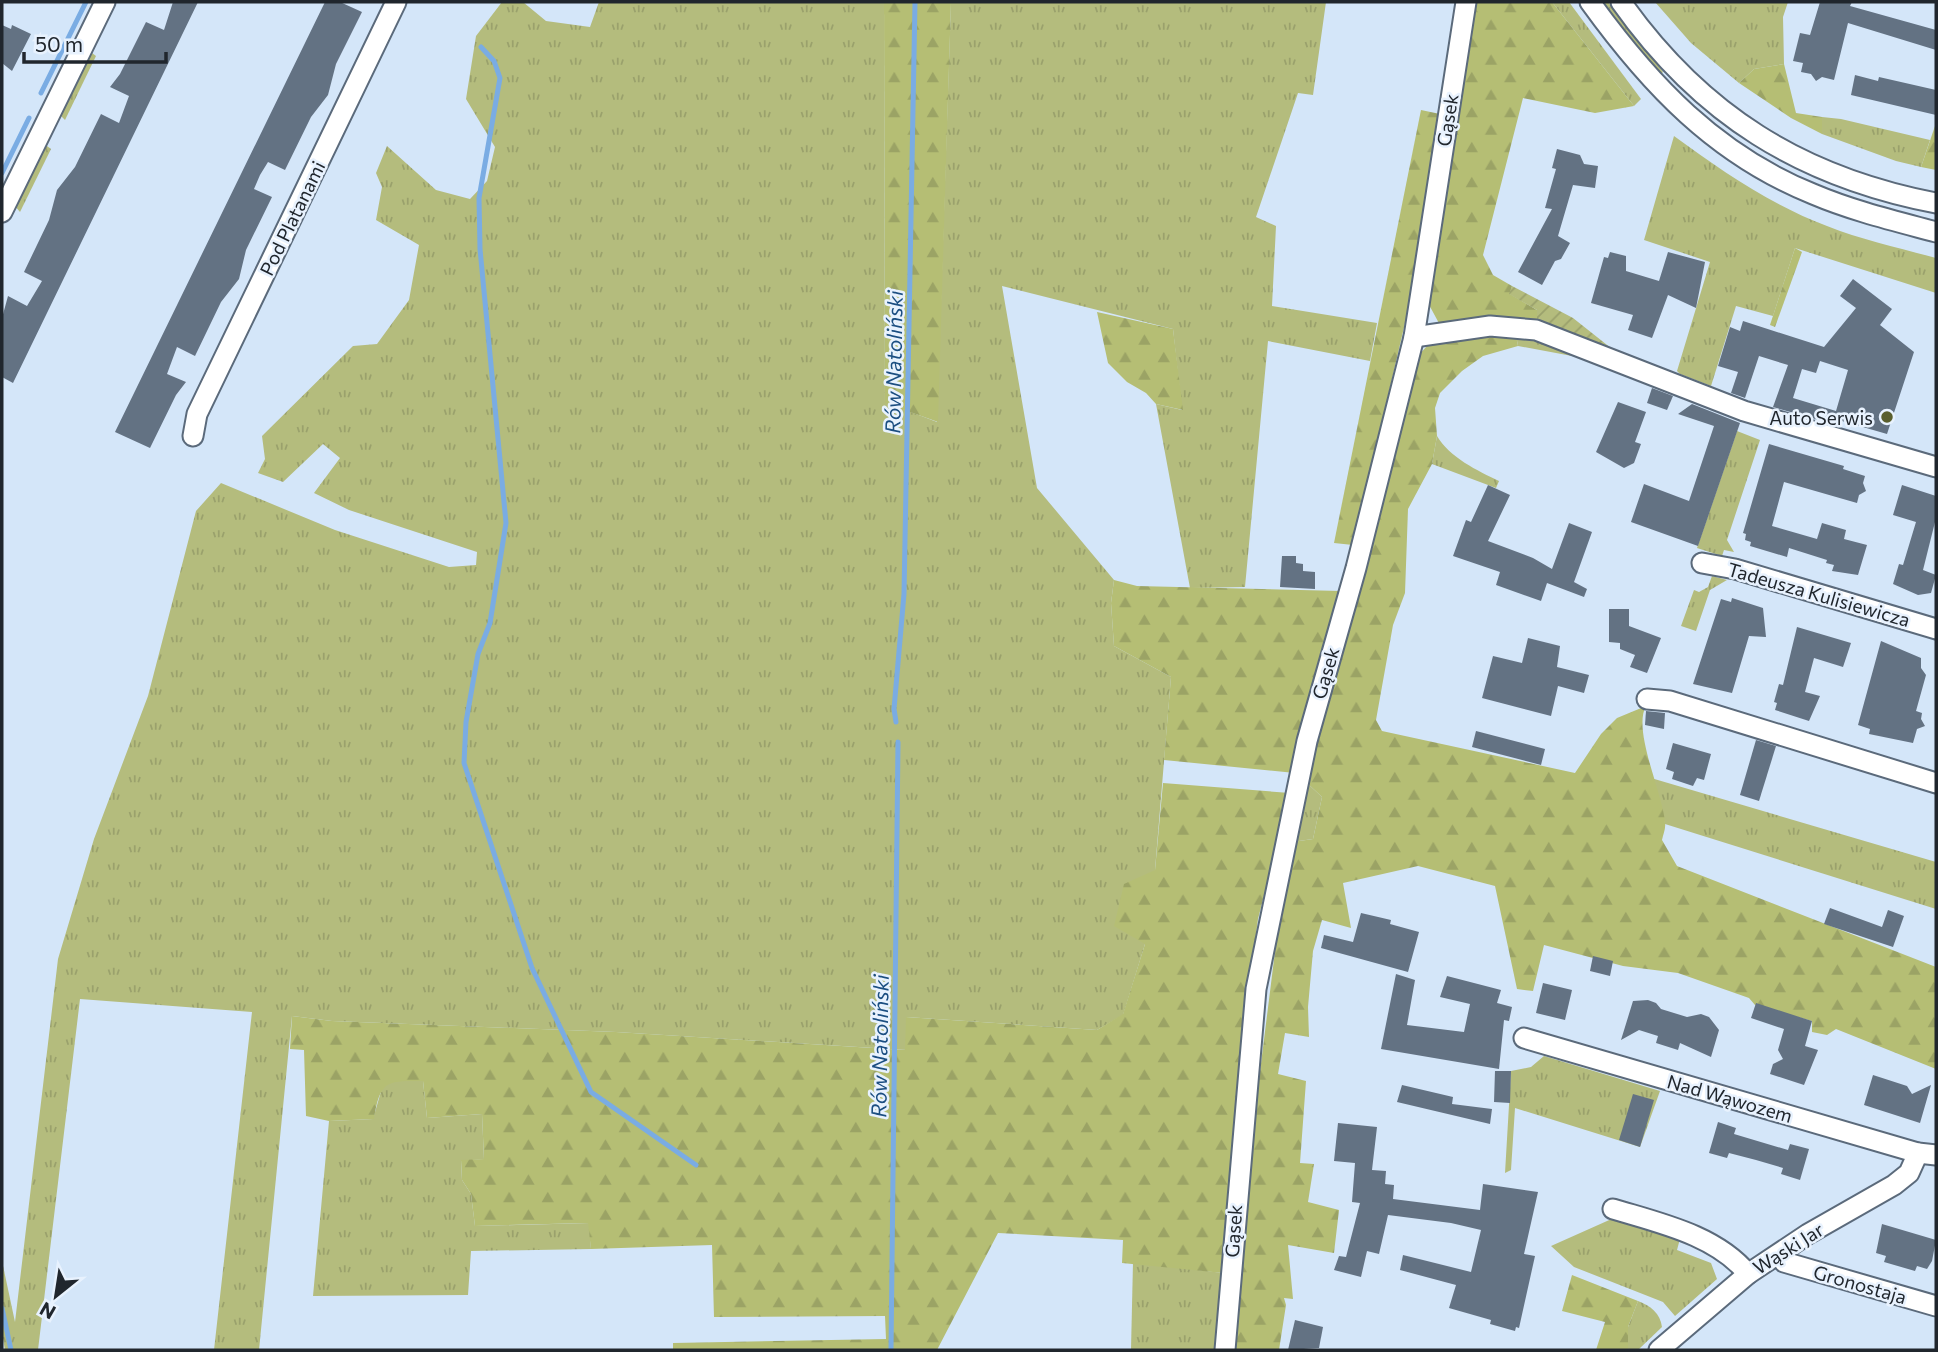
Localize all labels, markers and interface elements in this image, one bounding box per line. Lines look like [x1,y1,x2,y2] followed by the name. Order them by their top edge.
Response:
[24,21,166,65] scale bar
[35,31,83,56] text: 50 m
[1432,92,1462,148] street label: Gąsek
[254,157,330,279] street label: Pod Platanami
[879,290,907,434] water label: Rów Natoliński
[1769,406,1873,429] place label: Auto Serwis
[1879,409,1895,425] marker: Auto Serwis
[1725,557,1913,631] street label: Tadeusza Kulisiewicza
[1307,644,1343,702] street label: Gąsek
[865,974,893,1118] water label: Rów Natoliński
[1665,1069,1795,1127] street label: Nad Wąwozem
[1220,1204,1246,1258] street label: Gąsek
[1748,1217,1828,1279] street label: Wąski Jar
[1811,1260,1909,1308] street label: Gronostaja
[21,1261,91,1331] north arrow
[35,1298,59,1325] text: N

